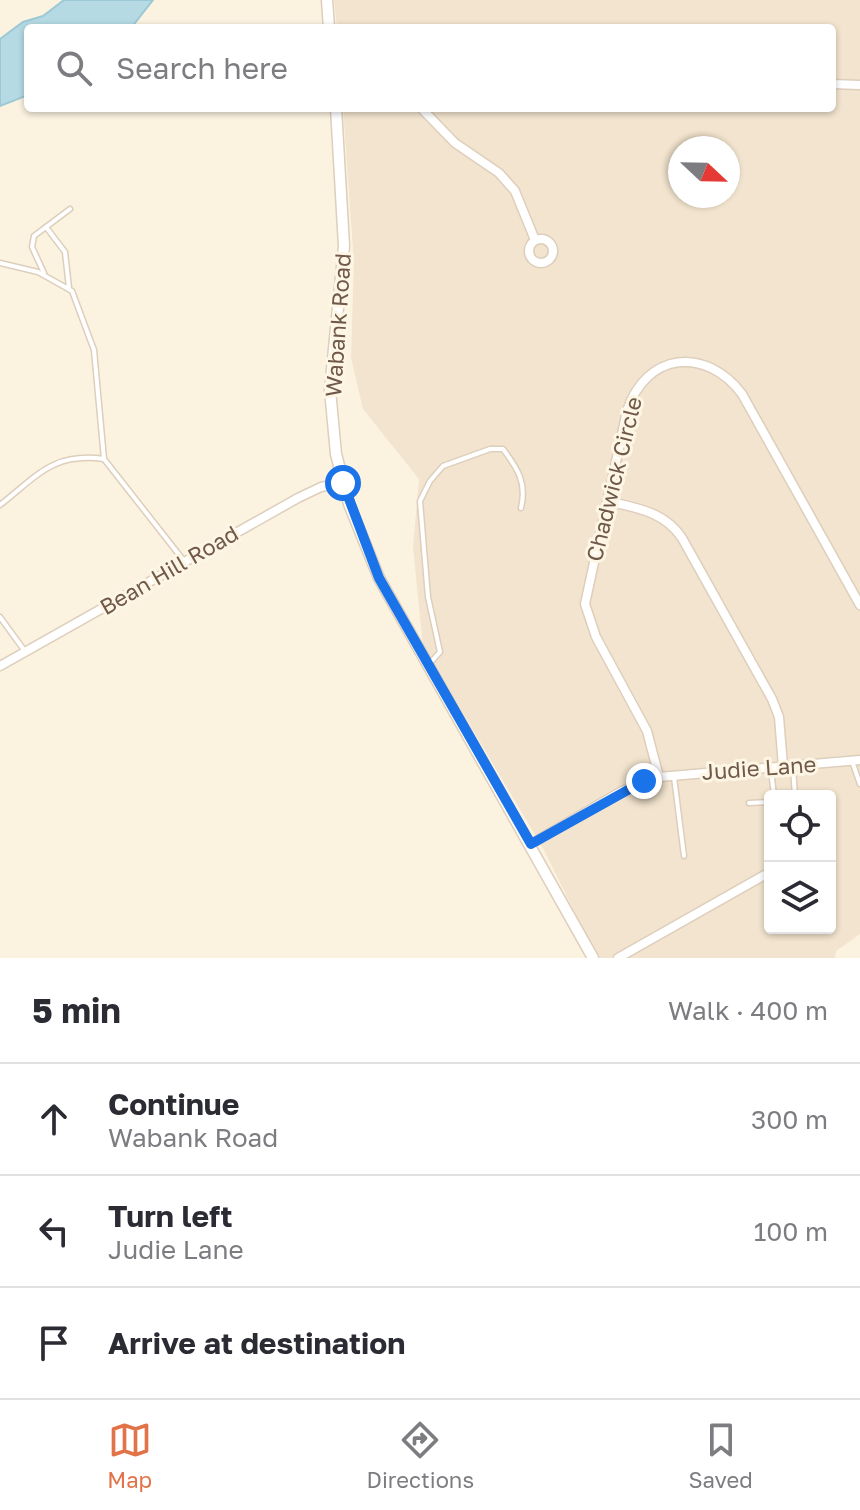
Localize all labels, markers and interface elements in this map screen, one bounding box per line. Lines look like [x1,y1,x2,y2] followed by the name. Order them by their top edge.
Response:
[24,24,836,112] search box
[52,46,96,90] icon: search
[116,50,288,86] text: Search here
[668,136,740,208] north arrow
[319,252,356,398] street label: Wabank Road
[580,394,647,564] street label: Chadwick Circle
[325,465,361,501] route start
[95,519,243,620] street label: Bean Hill Road
[701,750,817,785] street label: Judie Lane
[626,763,662,799] route end
[764,790,836,934] map controls
[764,790,836,862] button: locate
[764,862,836,934] button: layers
[32,990,121,1030] text: 5 min
[668,995,828,1026] text: Walk · 400 m
[108,1086,239,1122] text: Continue
[32,1097,76,1141] icon: ahead
[751,1104,828,1135] text: 300 m
[108,1122,278,1153] text: Wabank Road
[108,1198,233,1234] text: Turn left
[32,1209,76,1253] icon: left
[754,1216,828,1247] text: 100 m
[108,1234,244,1265] text: Judie Lane
[32,1321,76,1365] icon: arrive
[108,1325,405,1361] text: Arrive at destination
[107,1418,152,1493] tab: Map
[367,1418,474,1493] tab: Directions
[689,1418,753,1493] tab: Saved

